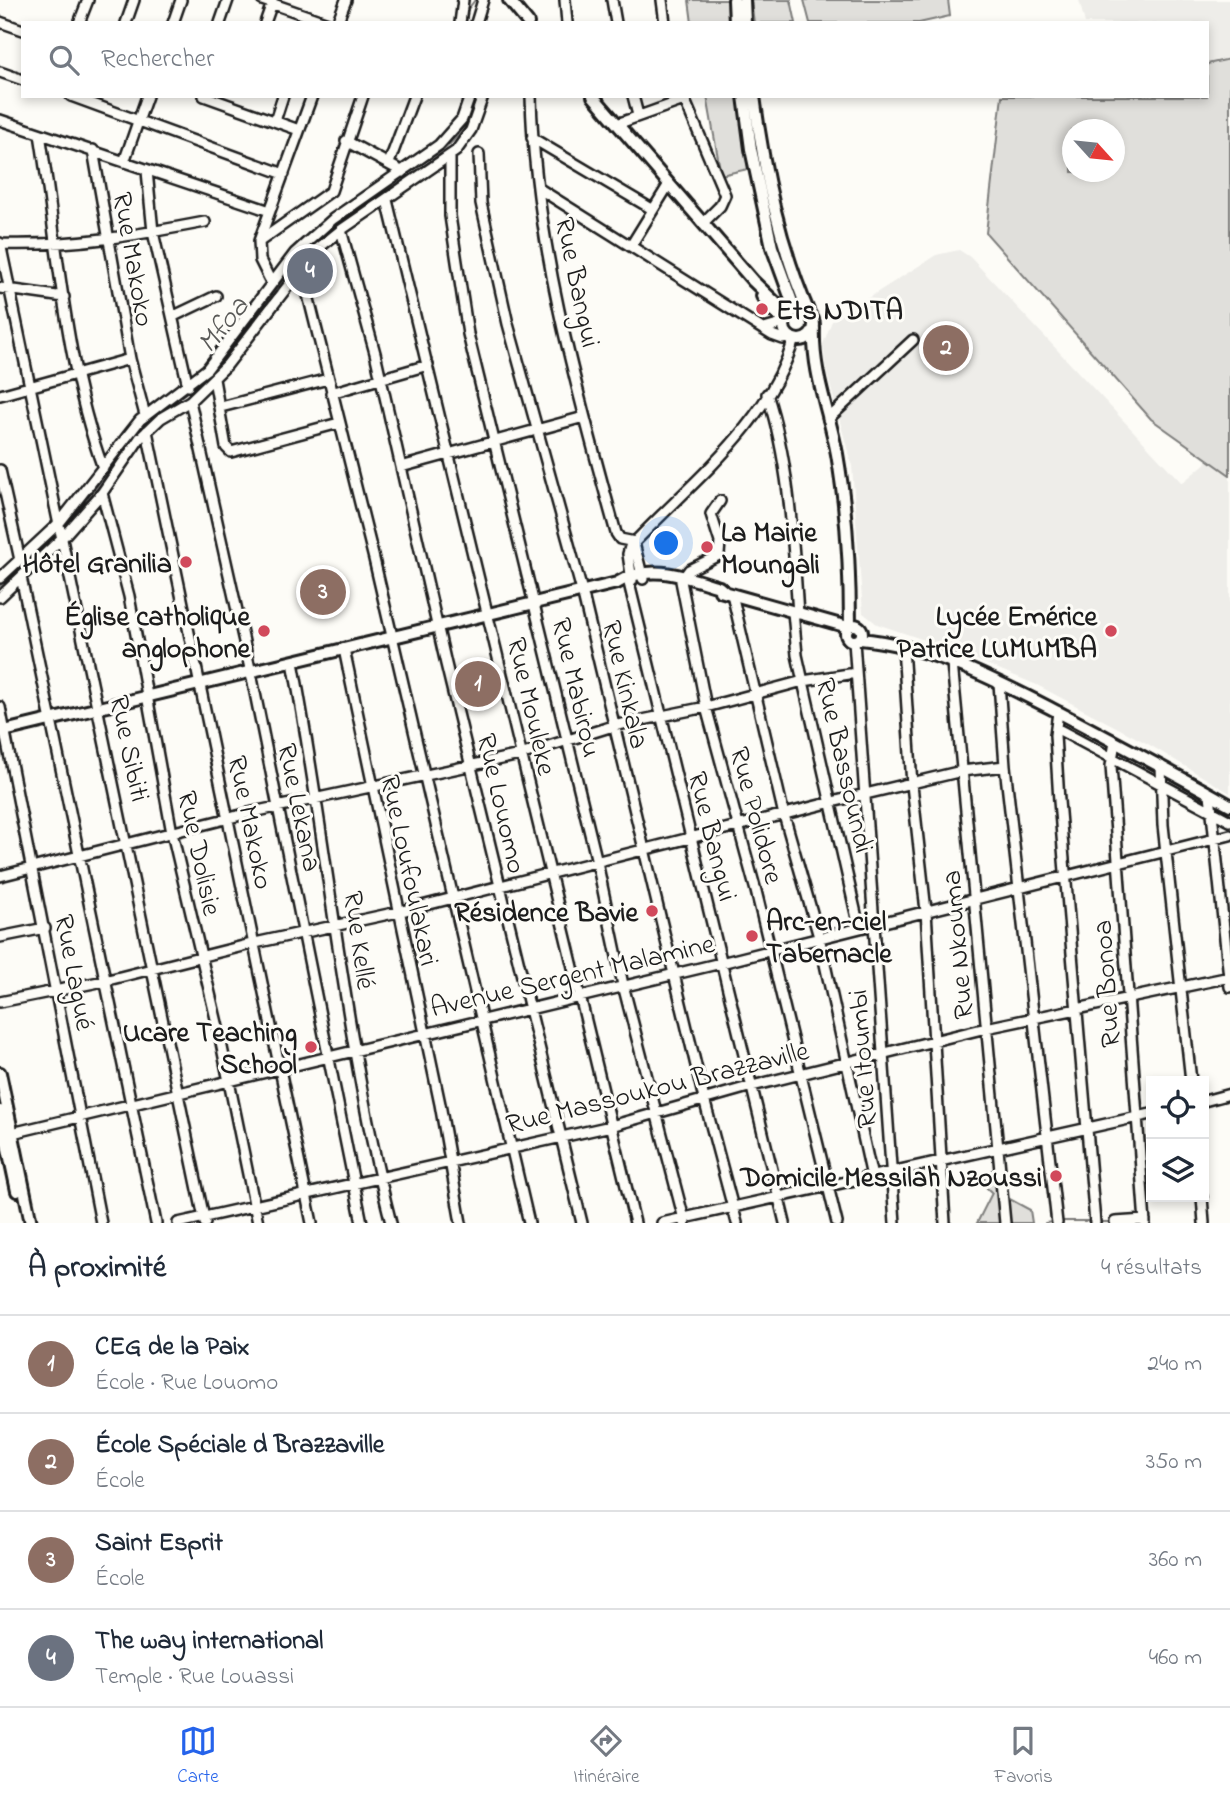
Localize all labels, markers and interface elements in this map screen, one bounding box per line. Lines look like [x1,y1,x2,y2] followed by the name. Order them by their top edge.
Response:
[21,21,1209,98] search box
[45,41,83,79] icon: search
[101,41,214,79] text: Rechercher
[1062,119,1125,182] north arrow
[100,189,164,330] street label: Rue Makoko
[542,214,609,352] street label: Rue Bangui
[287,245,333,297] pin: 4
[188,287,261,364] water label: Mfoa
[776,292,903,333] place label: Ets NDITA
[754,301,770,317] marker: Ets NDITA
[923,322,969,374] pin: 2
[721,514,820,588] place label: La Mairie Moungali
[649,526,683,560] your location
[699,539,715,555] marker: La Mairie Moungali
[22,545,172,586] place label: Hôtel Granilia
[178,554,194,570] marker: Hôtel Granilia
[300,566,346,618] pin: 3
[64,598,251,672] place label: Église catholique anglophone
[896,598,1098,671] place label: Lycée Emérice Patrice LUMUMBA
[539,614,611,762] street label: Rue Mabirou
[589,617,658,753] street label: Rue Kinkala
[256,623,272,639] marker: Église catholique anglophone
[1103,623,1119,639] marker: Lycée Emérice Patrice LUMUMBA
[494,634,565,780] street label: Rue Mouleke
[455,658,501,710] pin: 1
[803,674,883,857] street label: Rue Bassoundi
[96,692,159,806] street label: Rue Sibiti
[464,730,536,878] street label: Rue Louomo
[264,740,331,876] street label: Rue Lekana
[717,743,793,889] street label: Rue Polidore
[214,752,283,893] street label: Rue Makoko
[675,768,746,906] street label: Rue Bangui
[367,771,448,970] street label: Rue Loufoulakari
[164,787,231,920] street label: Rue Dolisie
[933,868,986,1021] street label: Rue Nkouma
[330,889,385,993] street label: Rue Kellé
[454,894,639,935] place label: Résidence Bavie
[644,903,660,919] marker: Résidence Bavie
[766,903,893,976] place label: Arc-en-ciel Tabernacle
[41,911,104,1035] street label: Rue Lagué
[1084,919,1133,1049] street label: Rue Bonoa
[427,925,719,1030] street label: Avenue Sergent Malamine
[744,928,760,944] marker: Arc-en-ciel Tabernacle
[839,988,890,1130] street label: Rue Itoumbi
[123,1014,297,1087] place label: Ucare Teaching School
[502,1032,814,1147] street label: Rue Massoukou Brazzaville
[303,1039,319,1055] marker: Ucare Teaching School
[1146,1076,1209,1202] map controls
[1146,1076,1209,1139] button: locate
[1146,1139,1209,1202] button: layers
[739,1159,1042,1200] place label: Domicile Messilah Nzoussi
[1048,1168,1064,1184] marker: Domicile Messilah Nzoussi
[28,1247,166,1291] text: À proximité
[1101,1252,1202,1285] text: 4 résultats
[95,1329,249,1367] text: CEG de la Paix
[47,1348,55,1381] text: 1
[1148,1348,1202,1381] text: 240 m
[95,1367,278,1400] text: École · Rue Louomo
[95,1427,384,1465] text: École Spéciale d Brazzaville
[45,1446,57,1479] text: 2
[1146,1446,1202,1479] text: 350 m
[95,1465,145,1498] text: École
[95,1525,223,1563] text: Saint Esprit
[46,1544,56,1577] text: 3
[1149,1544,1202,1577] text: 360 m
[95,1563,145,1596] text: École
[95,1623,323,1661] text: The way international
[46,1642,56,1675] text: 4
[1149,1642,1202,1675] text: 460 m
[95,1661,294,1694] text: Temple · Rue Louassi
[177,1722,219,1791] tab: Carte
[573,1722,639,1791] tab: Itinéraire
[994,1722,1053,1791] tab: Favoris

